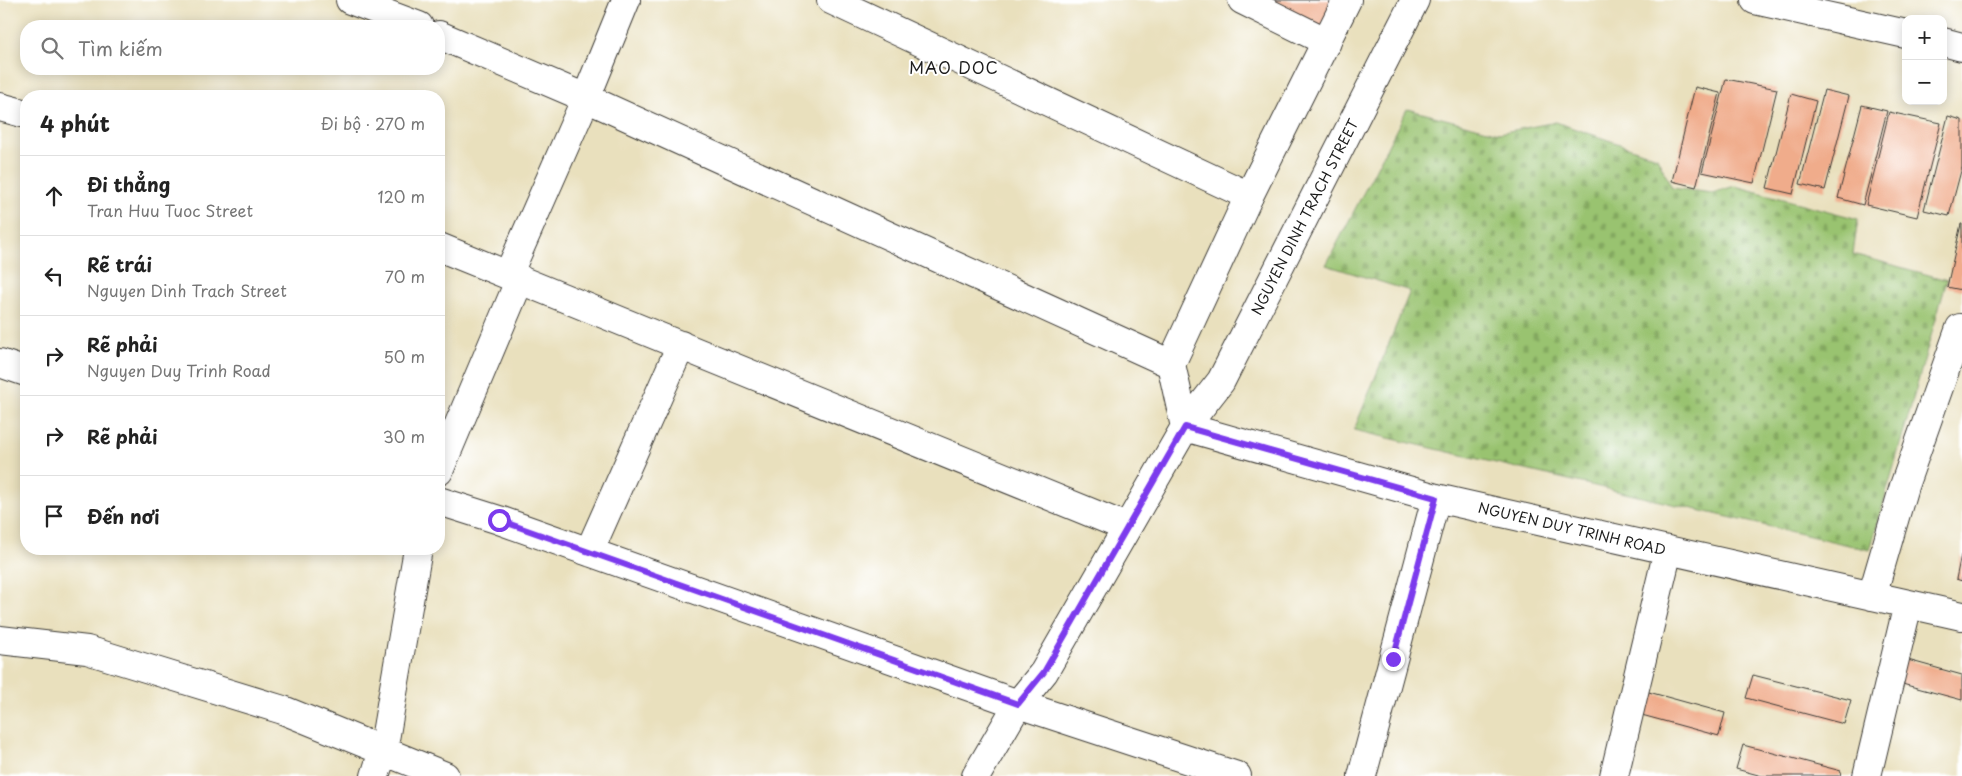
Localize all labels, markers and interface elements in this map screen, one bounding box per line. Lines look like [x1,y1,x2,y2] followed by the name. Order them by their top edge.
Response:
[1902,15,1947,105] map controls
[1902,15,1947,60] button: +
[20,20,445,75] search box
[38,34,66,62] icon: search
[78,34,163,62] text: Tìm kiếm
[909,55,999,79] district label: MAO DOC
[1902,60,1947,105] button: −
[40,107,110,139] text: 4 phút
[321,111,425,135] text: Đi bộ · 270 m
[1246,115,1364,318] street label: NGUYEN DINH TRACH STREET
[87,170,170,198] text: Đi thẳng
[40,182,68,210] icon: ahead
[378,184,425,208] text: 120 m
[87,198,253,222] text: Tran Huu Tuoc Street
[87,250,152,278] text: Rẽ trái
[40,262,68,290] icon: left
[385,264,425,288] text: 70 m
[87,278,287,302] text: Nguyen Dinh Trach Street
[87,330,158,358] text: Rẽ phải
[40,342,68,370] icon: right
[384,344,425,368] text: 50 m
[87,358,271,382] text: Nguyen Duy Trinh Road
[40,422,68,450] icon: right
[87,422,158,450] text: Rẽ phải
[383,424,425,448] text: 30 m
[1476,497,1668,560] street label: NGUYEN DUY TRINH ROAD
[40,502,68,530] icon: arrive
[87,502,160,530] text: Đến nơi
[488,509,511,532] route start
[1382,648,1405,671] route end

